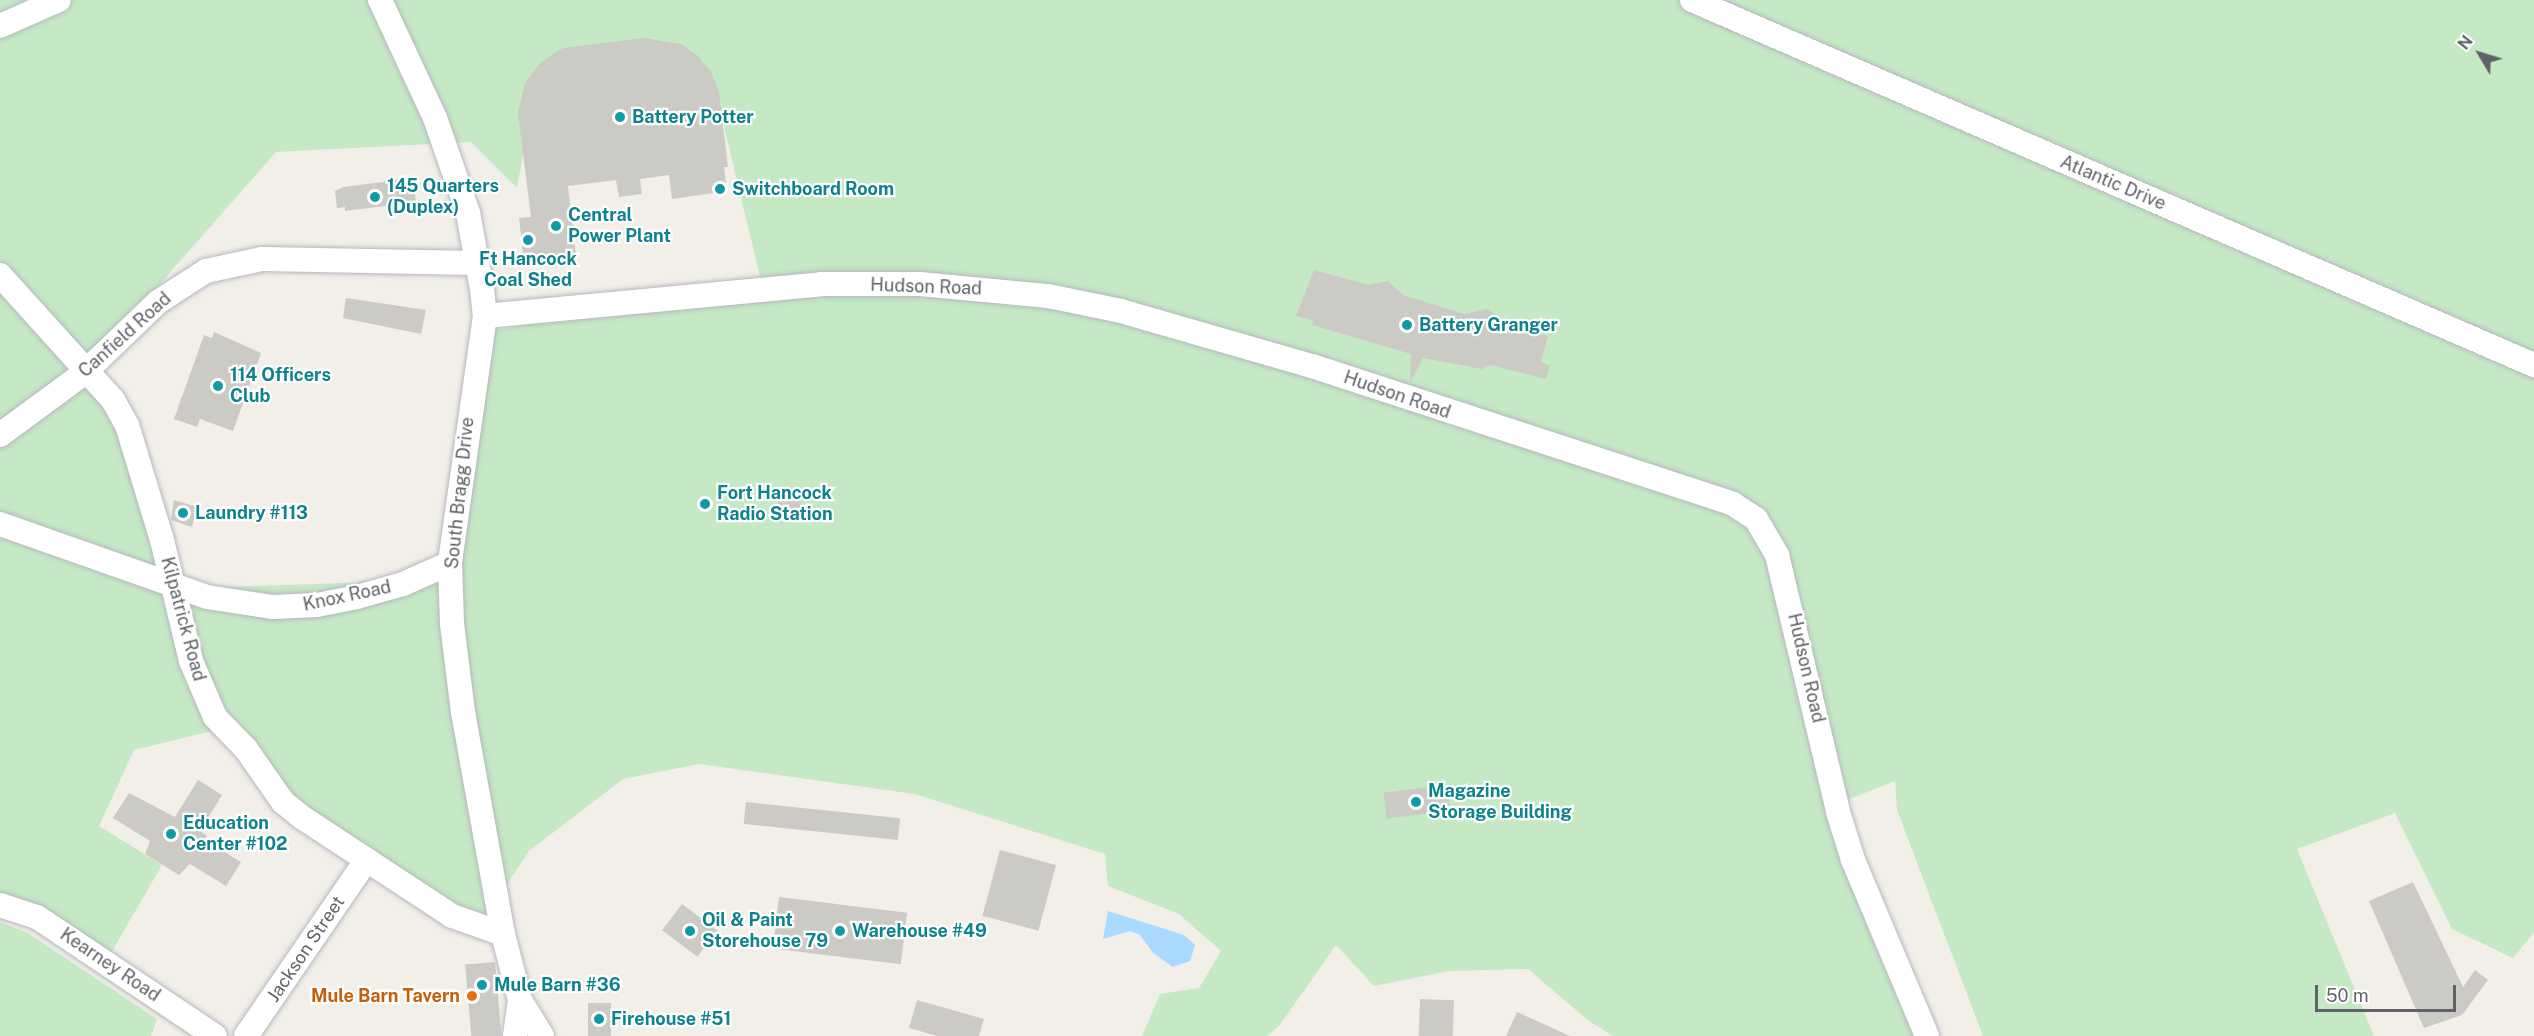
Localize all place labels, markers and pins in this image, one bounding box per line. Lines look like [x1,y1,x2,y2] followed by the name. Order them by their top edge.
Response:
[632,106,754,128] place label: Battery Potter
[613,110,627,124] marker: Battery Potter
[387,176,499,219] place label: 145 Quarters (Duplex)
[732,178,894,200] place label: Switchboard Room
[713,182,727,196] marker: Switchboard Room
[368,190,382,204] marker: 145 Quarters (Duplex)
[568,205,671,248] place label: Central Power Plant
[549,219,563,233] marker: Central Power Plant
[521,233,535,247] marker: Ft Hancock Coal Shed
[479,249,577,292] place label: Ft Hancock Coal Shed
[1419,314,1558,336] place label: Battery Granger
[1400,318,1414,332] marker: Battery Granger
[230,365,331,407] place label: 114 Officers Club
[211,379,225,393] marker: 114 Officers Club
[717,483,833,526] place label: Fort Hancock Radio Station
[698,497,712,511] marker: Fort Hancock Radio Station
[195,502,308,524] place label: Laundry #113
[176,506,190,520] marker: Laundry #113
[1428,781,1572,824] place label: Magazine Storage Building
[1409,795,1423,809] marker: Magazine Storage Building
[183,813,288,856] place label: Education Center #102
[164,827,178,841] marker: Education Center #102
[702,910,828,952] place label: Oil & Paint Storehouse 79
[852,920,987,942] place label: Warehouse #49
[683,924,697,938] marker: Oil & Paint Storehouse 79
[833,924,847,938] marker: Warehouse #49
[494,974,621,996] place label: Mule Barn #36
[475,978,489,992] marker: Mule Barn #36
[311,985,460,1007] place label: Mule Barn Tavern
[465,989,479,1003] marker: Mule Barn Tavern
[611,1008,731,1030] place label: Firehouse #51
[592,1012,606,1026] marker: Firehouse #51

